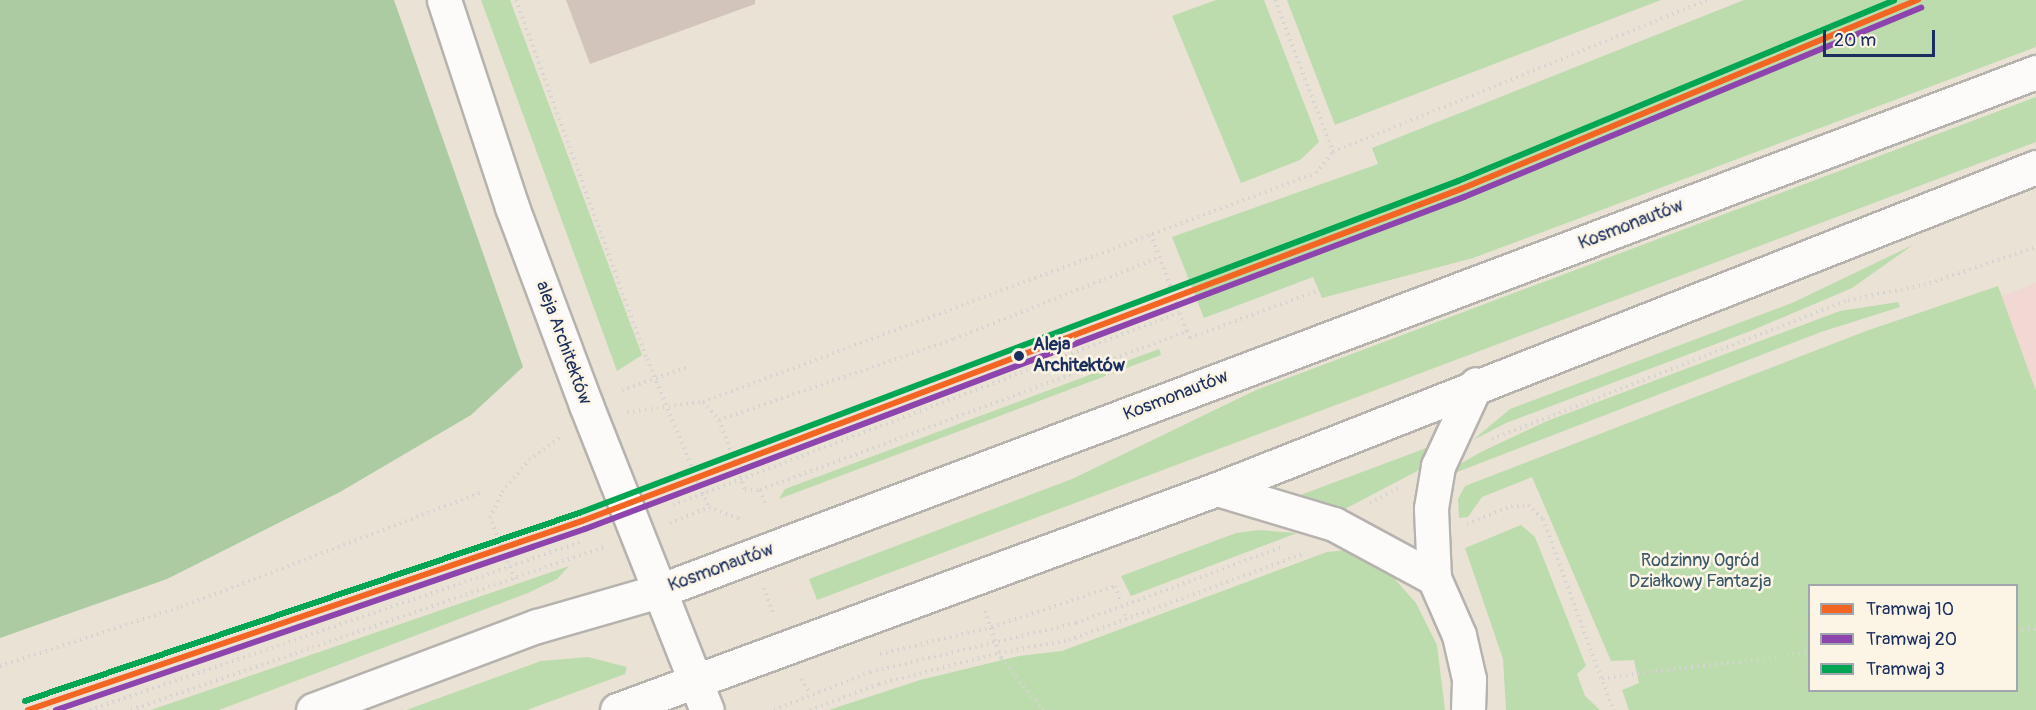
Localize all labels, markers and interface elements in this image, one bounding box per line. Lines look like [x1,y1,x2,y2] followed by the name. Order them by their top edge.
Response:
[1826,18,1938,56] scale bar
[1834,29,1876,52] text: 20 m
[1576,195,1686,255] street label: Kosmonautów
[531,278,595,408] street label: aleja Architektów
[1033,335,1125,378] place label: Aleja Architektów
[1010,347,1028,365] marker: Aleja Architektów
[1121,366,1231,426] street label: Kosmonautów
[665,539,777,597] street label: Kosmonautów
[1629,551,1771,594] park label: Rodzinny Ogród Działkowy Fantazja
[1808,584,2018,692] legend
[1866,598,1954,621] text: Tramwaj 10
[1866,628,1957,651] text: Tramwaj 20
[1866,658,1945,681] text: Tramwaj 3

